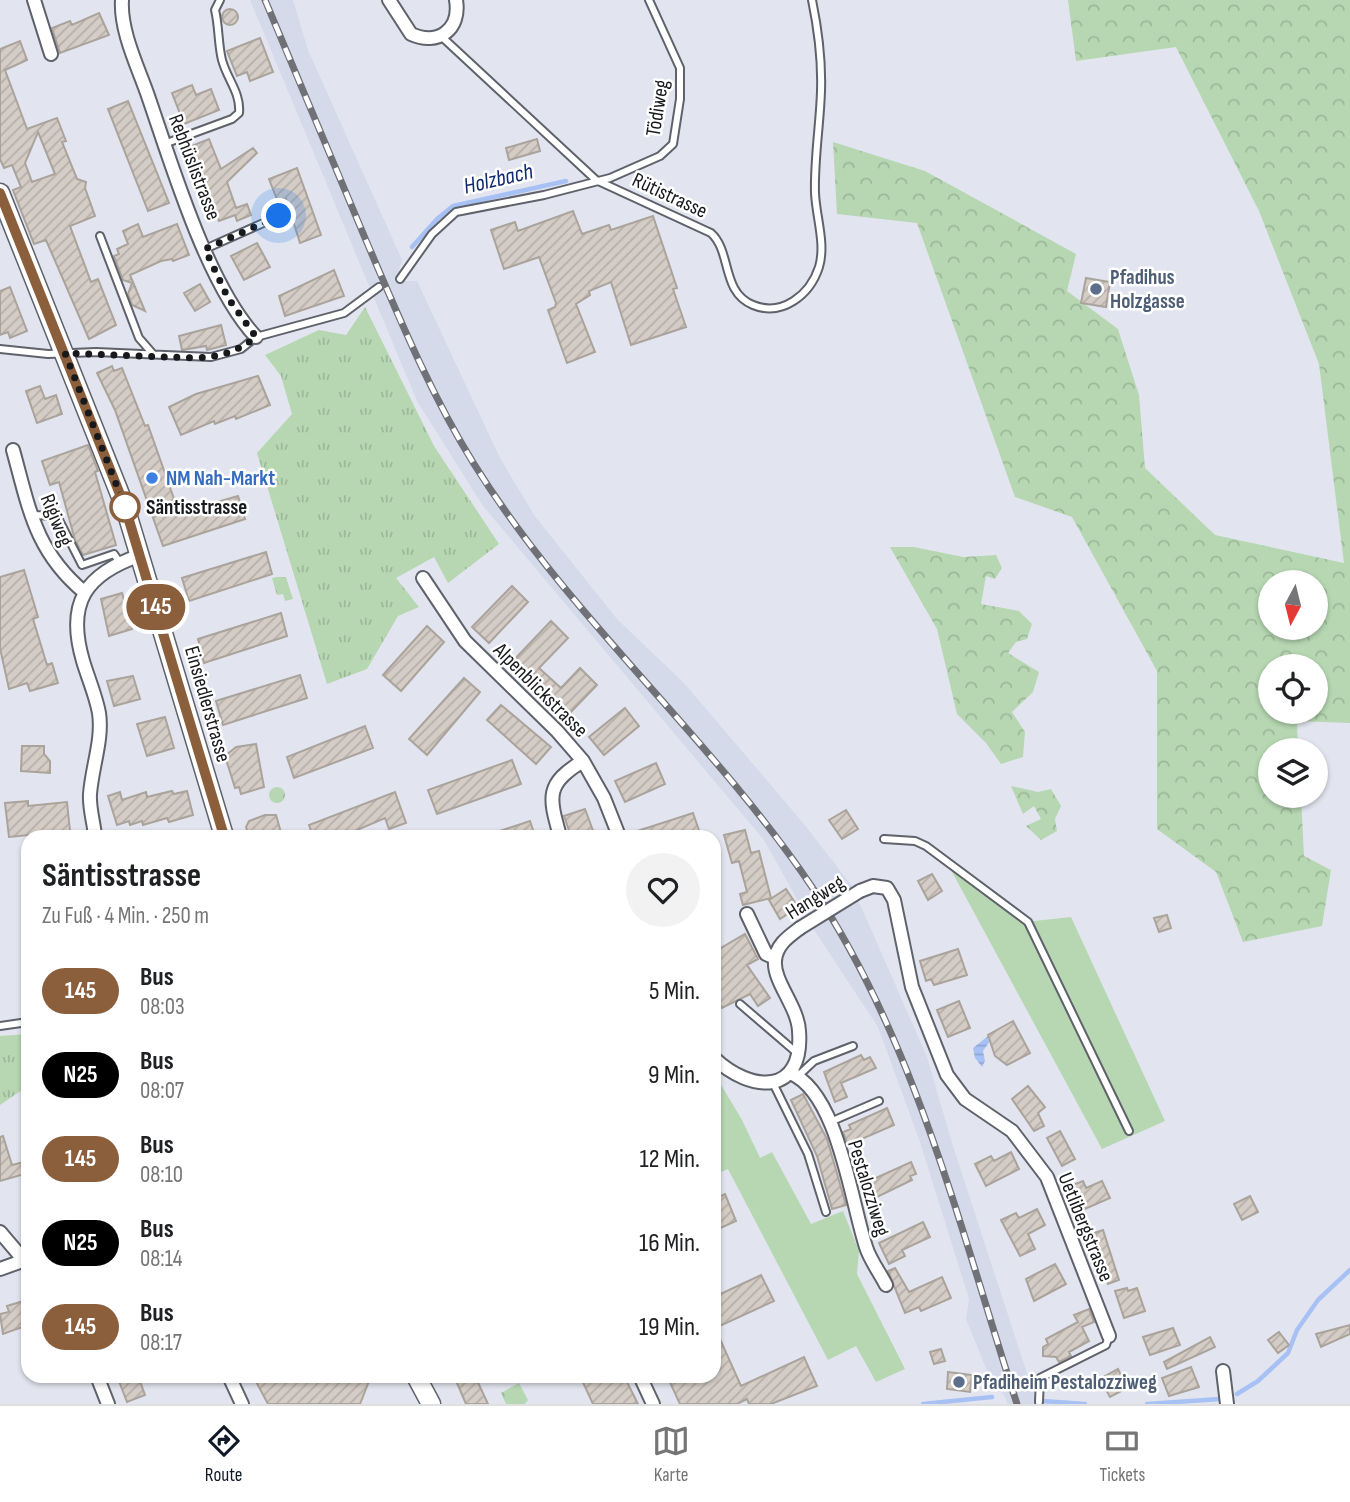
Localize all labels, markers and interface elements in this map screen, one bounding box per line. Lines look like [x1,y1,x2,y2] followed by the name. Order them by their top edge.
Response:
[641,78,674,138] street label: Tödiweg
[163,111,226,224] street label: Rebhüslistrasse
[461,157,536,201] water label: Holzbach
[628,167,711,224] street label: Rütistrasse
[261,198,296,233] your location
[1110,265,1185,314] place label: Pfadihus Holzgasse
[1088,281,1104,297] marker: Pfadihus Holzgasse
[166,466,275,491] place label: NM Nah-Markt
[144,470,160,486] marker: NM Nah-Markt
[35,490,78,550] street label: Rigiweg
[110,492,140,522] marker: Säntisstrasse
[146,495,247,520] place label: Säntisstrasse
[1258,570,1328,640] north arrow
[1258,570,1328,808] map controls
[116,584,196,630] line badge: 145
[140,592,172,621] text: 145
[487,637,593,743] street label: Alpenblickstrasse
[179,643,236,765] street label: Einsiedlerstrasse
[1258,654,1328,724] button: locate
[1258,738,1328,808] button: layers
[626,853,700,927] button: heart
[42,856,201,896] text: Säntisstrasse
[781,870,849,925] street label: Hangweg
[42,902,209,930] text: Zu Fuß · 4 Min. · 250 m
[140,962,174,993] text: Bus
[65,976,96,1005] text: 145
[649,976,700,1007] text: 5 Min.
[140,993,185,1021] text: 08:03
[140,1046,174,1077] text: Bus
[64,1060,97,1089] text: N25
[648,1060,700,1091] text: 9 Min.
[140,1077,184,1105] text: 08:07
[140,1130,174,1161] text: Bus
[842,1137,895,1239] street label: Pestalozziweg
[65,1144,96,1173] text: 145
[639,1144,700,1175] text: 12 Min.
[140,1161,183,1189] text: 08:10
[1052,1169,1119,1285] street label: Uetlibergstrasse
[140,1214,174,1245] text: Bus
[64,1228,97,1257] text: N25
[639,1228,700,1259] text: 16 Min.
[140,1245,182,1273] text: 08:14
[140,1298,174,1329] text: Bus
[65,1312,96,1341] text: 145
[639,1312,700,1343] text: 19 Min.
[140,1329,182,1357] text: 08:17
[973,1370,1157,1395] place label: Pfadiheim Pestalozziweg
[951,1374,967,1390] marker: Pfadiheim Pestalozziweg
[205,1422,243,1487] tab: Route
[652,1422,690,1487] tab: Karte
[1099,1422,1145,1487] tab: Tickets

